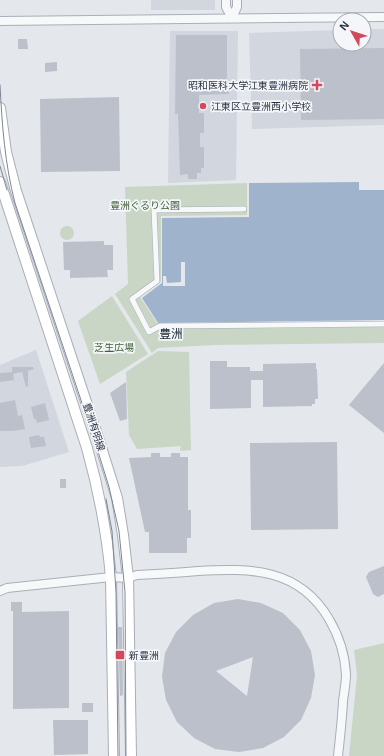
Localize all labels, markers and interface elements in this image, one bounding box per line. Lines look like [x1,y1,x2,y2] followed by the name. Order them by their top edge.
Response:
[332,12,372,52] north arrow
[337,19,351,33] text: N
[311,79,323,91] marker: 昭和医科大学江東豊洲病院
[188,80,308,91] place label: 昭和医科大学江東豊洲病院
[198,101,208,111] marker: 江東区立豊洲西小学校
[211,101,311,112] place label: 江東区立豊洲西小学校
[110,200,180,211] park label: 豊洲ぐるり公園
[159,327,183,341] district label: 豊洲
[94,342,134,353] park label: 芝生広場
[81,402,107,452] street label: 豊洲有明線
[114,649,126,661] marker: 新豊洲
[129,650,159,661] place label: 新豊洲

